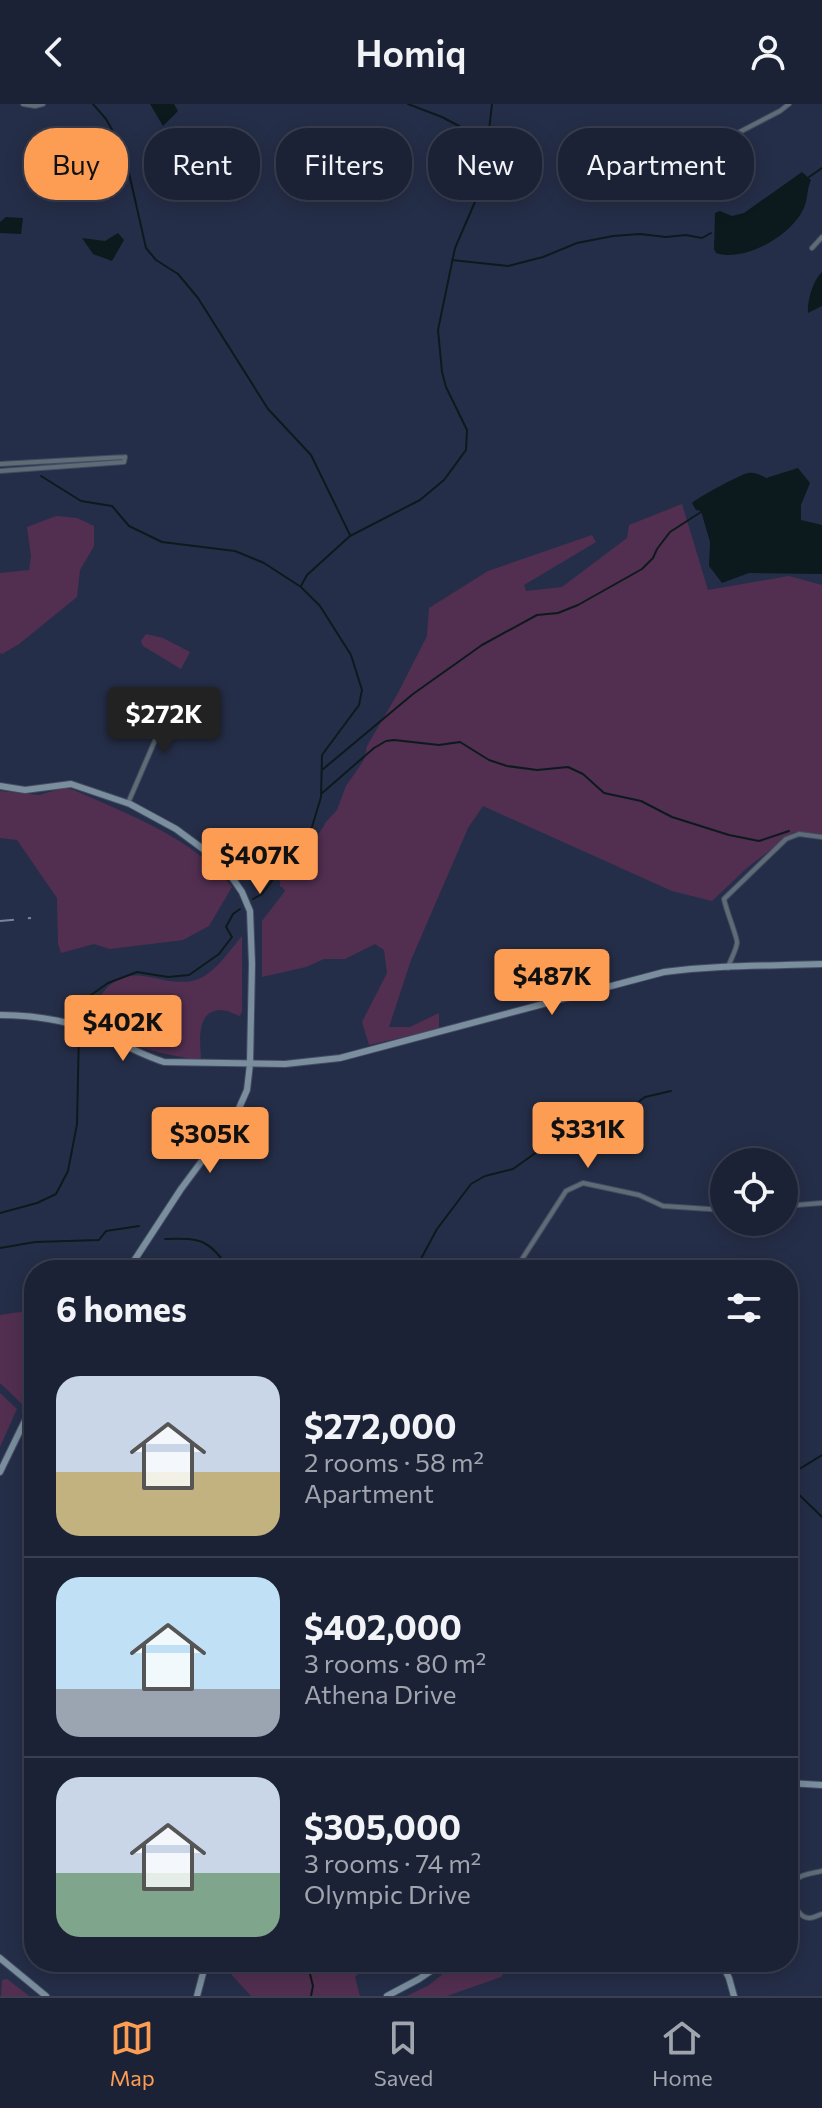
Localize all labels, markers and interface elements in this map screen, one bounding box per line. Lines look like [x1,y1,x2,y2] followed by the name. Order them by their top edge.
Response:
[32,30,76,74] icon: back
[356,30,466,74] text: Homiq
[746,30,790,74] icon: person
[24,128,128,200] chip: Buy
[144,128,260,200] chip: Rent
[276,128,412,200] chip: Filters
[428,128,542,200] chip: New
[558,128,754,200] chip: Apartment
[108,687,220,755] pin: $272K
[126,697,202,728] text: $272K
[204,828,316,896] pin: $407K
[220,838,300,869] text: $407K
[496,949,608,1017] pin: $487K
[512,959,592,990] text: $487K
[67,995,179,1063] pin: $402K
[83,1005,163,1036] text: $402K
[532,1102,644,1170] pin: $331K
[154,1107,266,1175] pin: $305K
[551,1112,626,1143] text: $331K
[170,1117,250,1148] text: $305K
[710,1148,798,1236] map controls
[710,1148,798,1236] button: locate
[722,1286,766,1330] icon: filters
[56,1287,187,1329] text: 6 homes
[304,1404,457,1446] text: $272,000
[120,1408,216,1504] icon: home
[304,1446,484,1477] text: 2 rooms · 58 m²
[304,1477,434,1508] text: Apartment
[304,1605,462,1647] text: $402,000
[120,1609,216,1705] icon: home
[304,1647,486,1678] text: 3 rooms · 80 m²
[304,1678,456,1709] text: Athena Drive
[304,1805,461,1847] text: $305,000
[120,1809,216,1905] icon: home
[304,1847,481,1878] text: 3 rooms · 74 m²
[304,1878,471,1909] text: Olympic Drive
[109,2016,155,2091] tab: Map
[374,2016,433,2091] tab: Saved
[652,2016,713,2091] tab: Home

